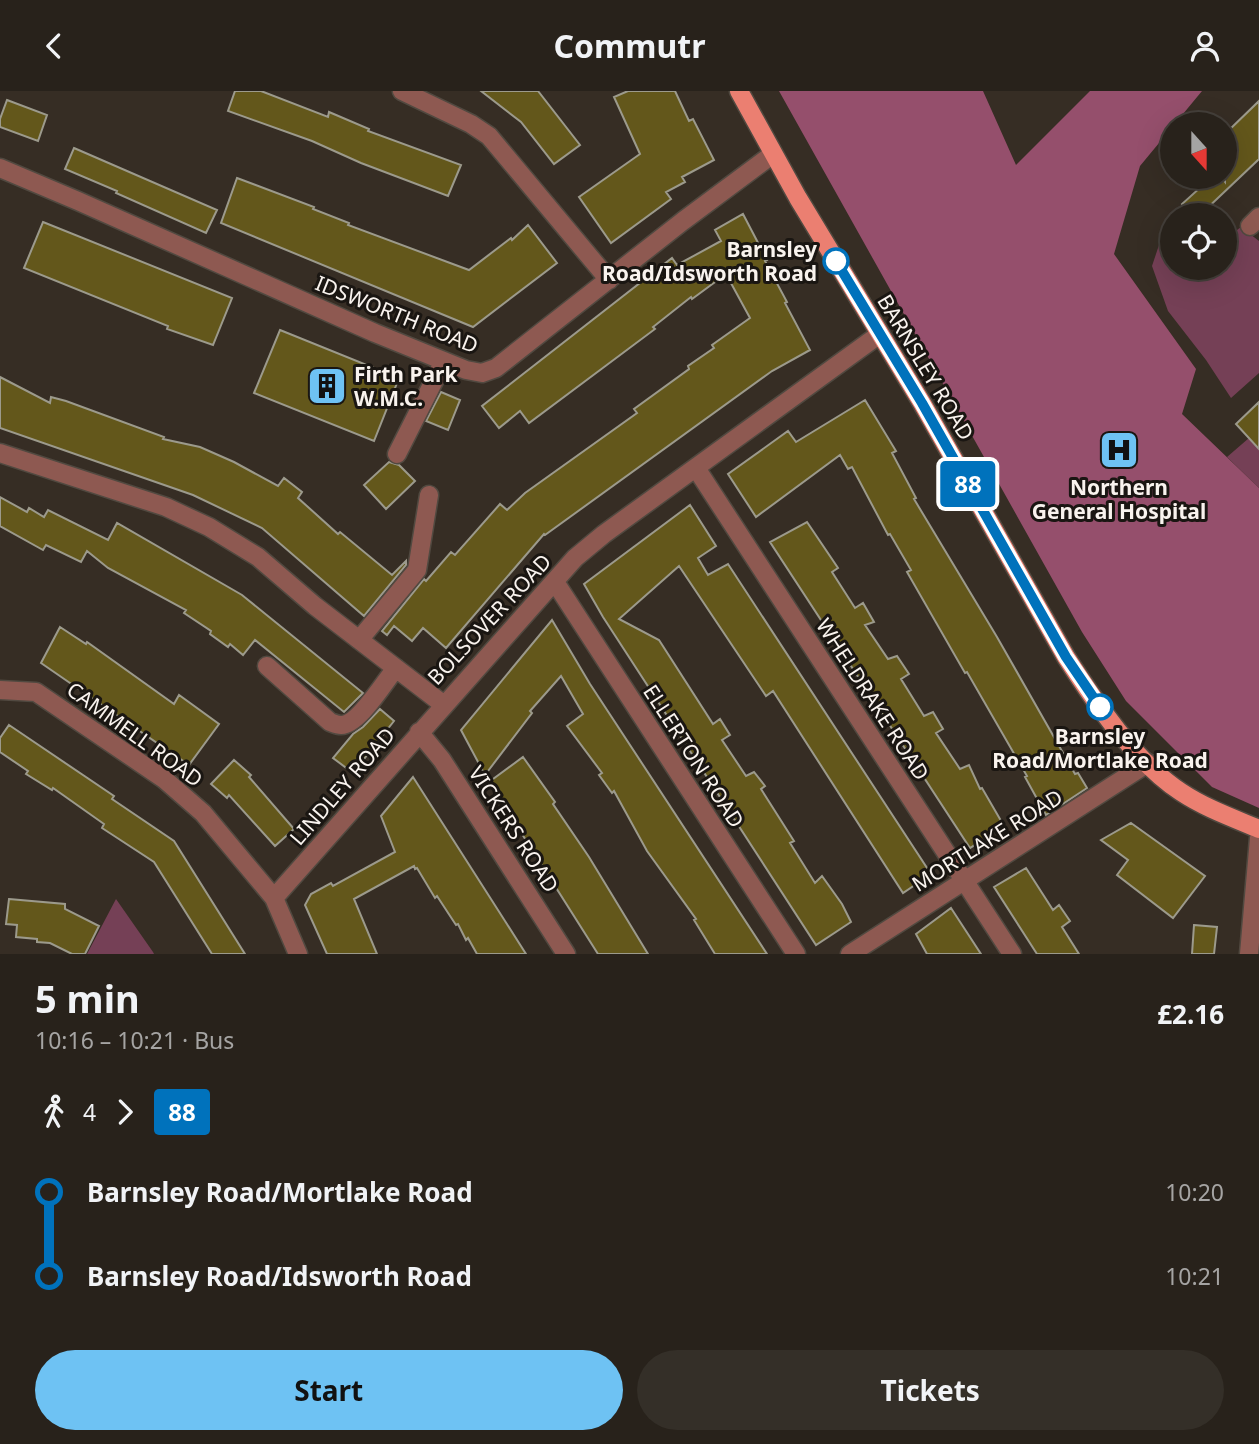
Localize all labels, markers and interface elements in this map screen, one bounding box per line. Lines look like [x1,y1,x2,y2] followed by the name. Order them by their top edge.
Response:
[554,24,705,67] text: Commutr
[35,27,73,65] icon: back
[1186,27,1224,65] icon: person
[1160,112,1237,189] north arrow
[1160,112,1237,280] map controls
[1160,203,1237,280] button: locate
[602,235,817,287] place label: Barnsley Road/Idsworth Road
[823,248,849,274] marker: Barnsley Road/Idsworth Road
[311,269,483,359] street label: IDSWORTH ROAD
[871,289,981,445] street label: BARNSLEY ROAD
[354,360,458,412] place label: Firth Park W.M.C.
[306,365,348,407] building icon: Firth Park W.M.C.
[1098,429,1140,471] hospital icon: Northern General Hospital
[936,461,1000,507] line badge: 88
[954,467,982,500] text: 88
[1032,473,1206,525] place label: Northern General Hospital
[421,548,557,690] street label: BOLSOVER ROAD
[810,613,936,785] street label: WHELDRAKE ROAD
[61,675,209,793] street label: CAMMELL ROAD
[637,679,751,833] street label: ELLERTON ROAD
[1087,694,1113,720] marker: Barnsley Road/Mortlake Road
[283,721,401,851] street label: LINDLEY ROAD
[992,722,1208,774] place label: Barnsley Road/Mortlake Road
[463,760,565,898] street label: VICKERS ROAD
[906,782,1068,898] street label: MORTLAKE ROAD
[35,972,140,1024] text: 5 min
[1157,996,1224,1032] text: £2.16
[35,1024,234,1056] text: 10:16 – 10:21 · Bus
[35,1093,73,1131] icon: walk
[106,1093,144,1131] icon: forward
[168,1095,196,1128] text: 88
[83,1096,96,1128] text: 4
[87,1174,473,1210] text: Barnsley Road/Mortlake Road
[1165,1176,1224,1208] text: 10:20
[87,1258,472,1294] text: Barnsley Road/Idsworth Road
[1165,1260,1224,1292] text: 10:21
[35,1350,623,1430] button: Start
[637,1350,1224,1430] button: Tickets

